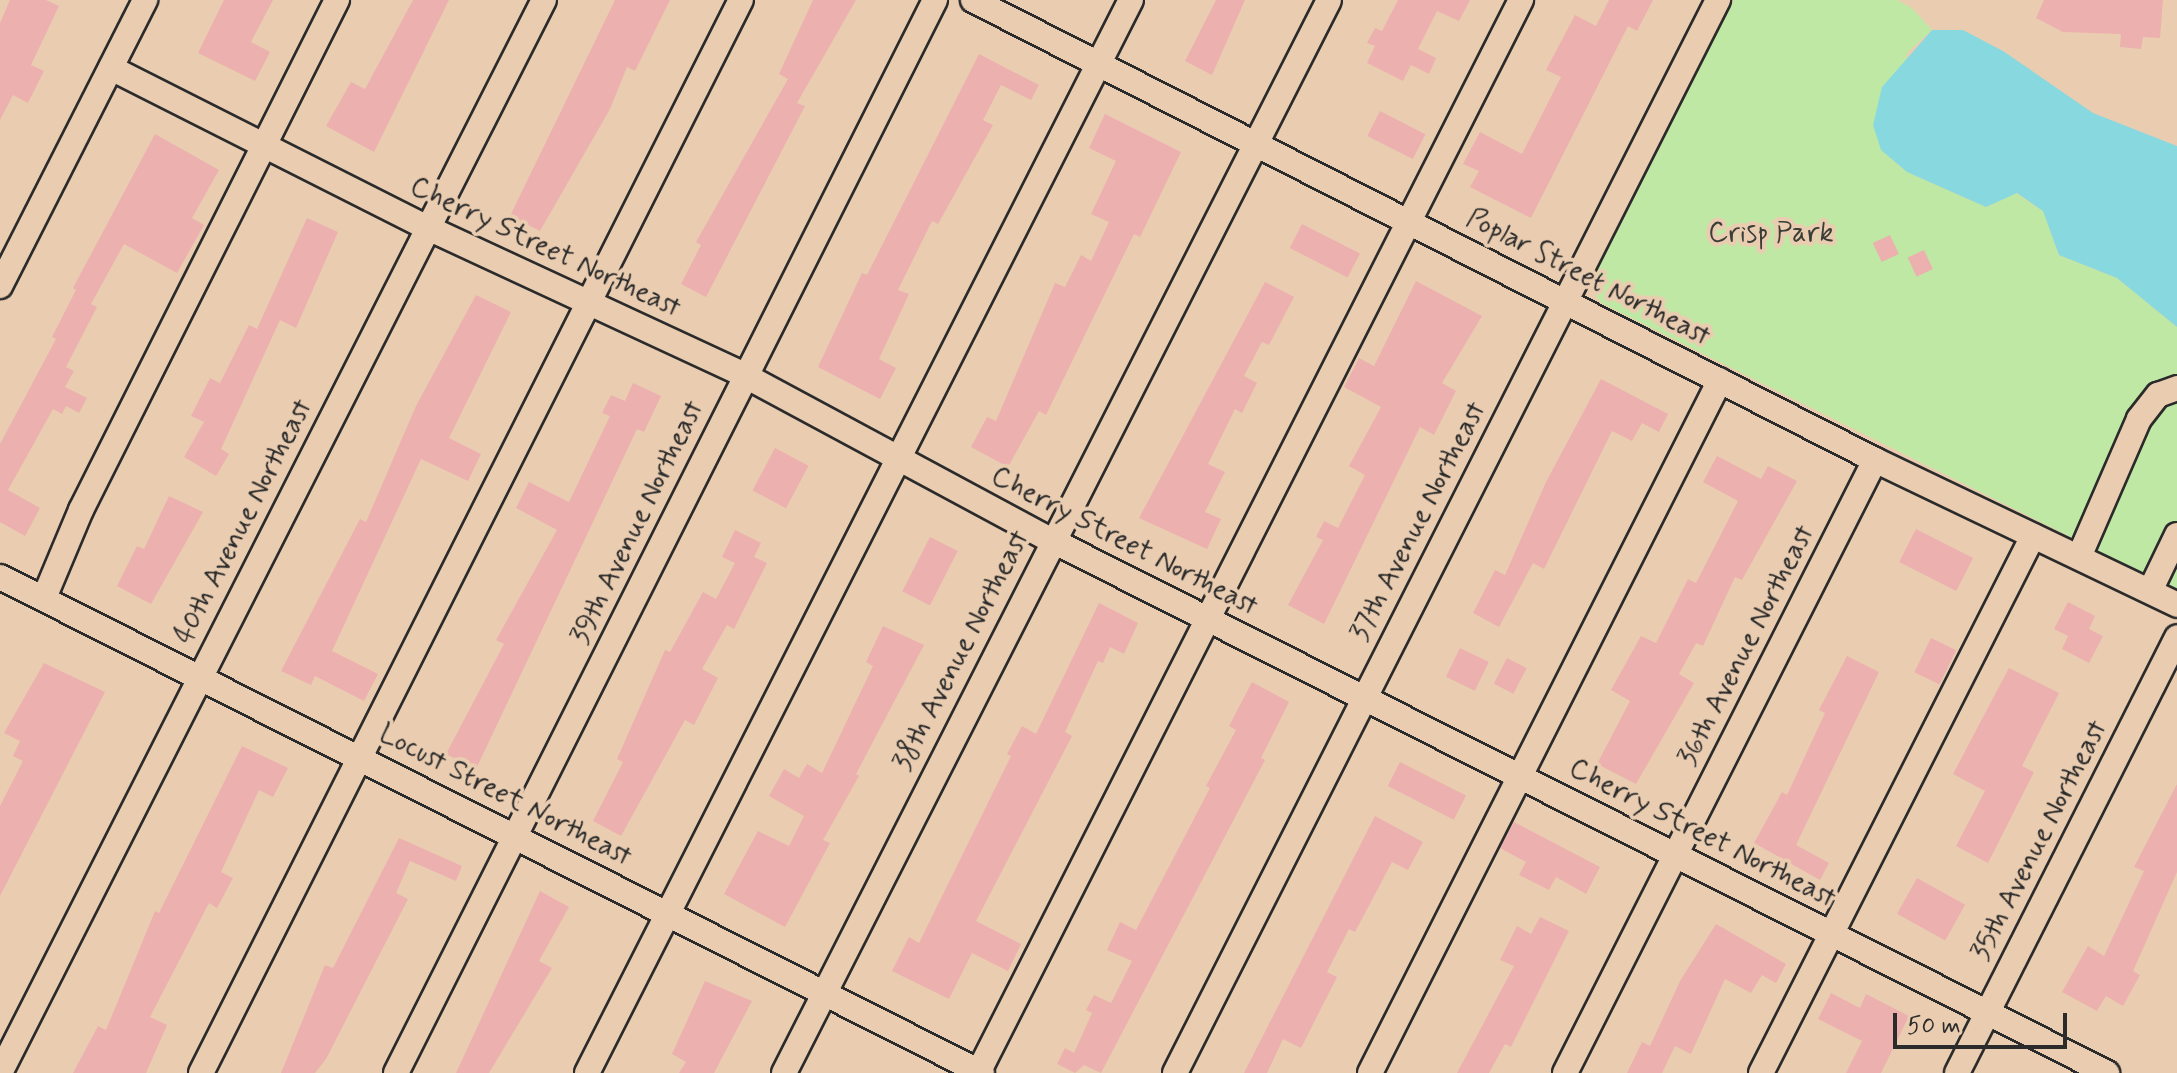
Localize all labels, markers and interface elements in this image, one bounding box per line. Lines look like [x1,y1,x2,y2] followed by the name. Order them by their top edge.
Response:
[404,171,686,325] street label: Cherry Street Northeast
[1458,201,1718,355] street label: Poplar Street Northeast
[1709,217,1833,251] park label: Crisp Park
[168,394,320,650] street label: 40th Avenue Northeast
[564,395,712,651] street label: 39th Avenue Northeast
[1344,396,1494,648] street label: 37th Avenue Northeast
[985,460,1263,624] street label: Cherry Street Northeast
[1672,520,1822,772] street label: 36th Avenue Northeast
[887,525,1037,777] street label: 38th Avenue Northeast
[1965,715,2115,967] street label: 35th Avenue Northeast
[373,718,637,874] street label: Locust Street Northeast
[1563,752,1841,916] street label: Cherry Street Northeast
[1897,997,2071,1047] scale bar
[1907,1011,1961,1042] text: 50 m

